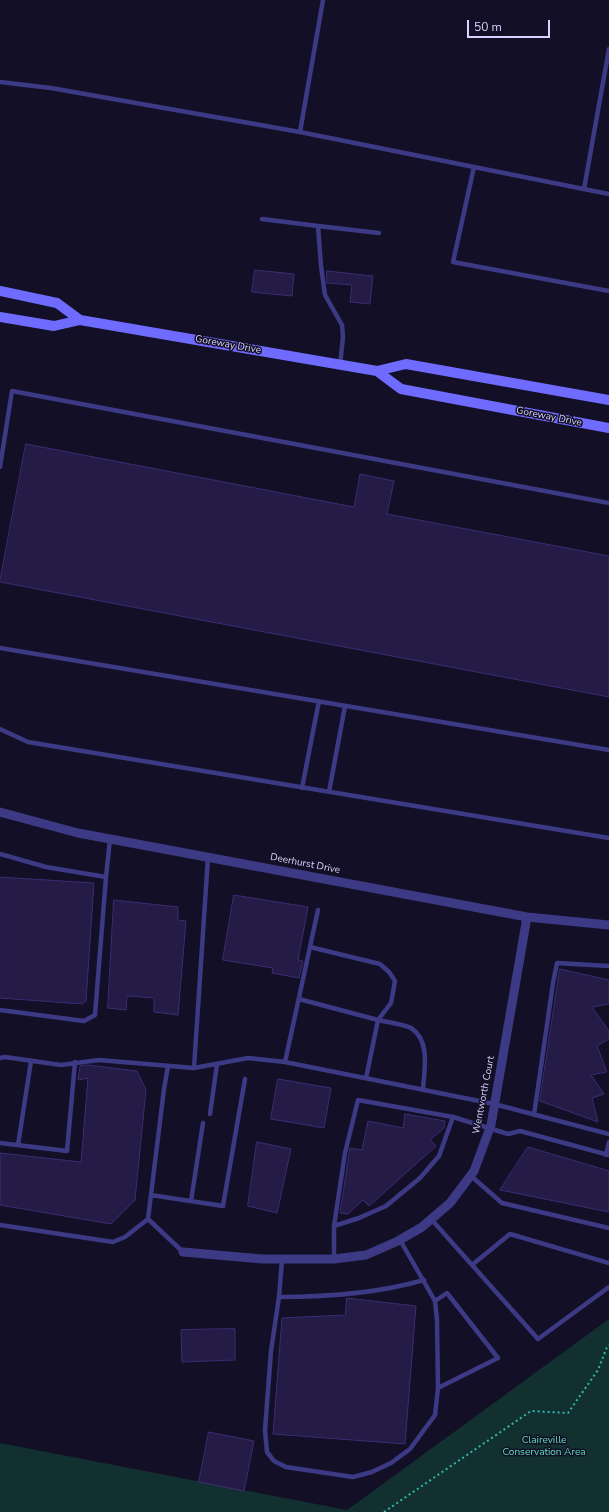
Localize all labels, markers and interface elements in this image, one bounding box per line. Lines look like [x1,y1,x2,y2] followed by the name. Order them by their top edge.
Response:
[469,12,552,38] scale bar
[474,19,502,35] text: 50 m
[194,333,262,357] street label: Goreway Drive
[515,405,583,429] street label: Goreway Drive
[269,851,341,877] street label: Deerhurst Drive
[471,1055,497,1135] street label: Wentworth Court
[502,1435,586,1458] park label: Claireville Conservation Area

